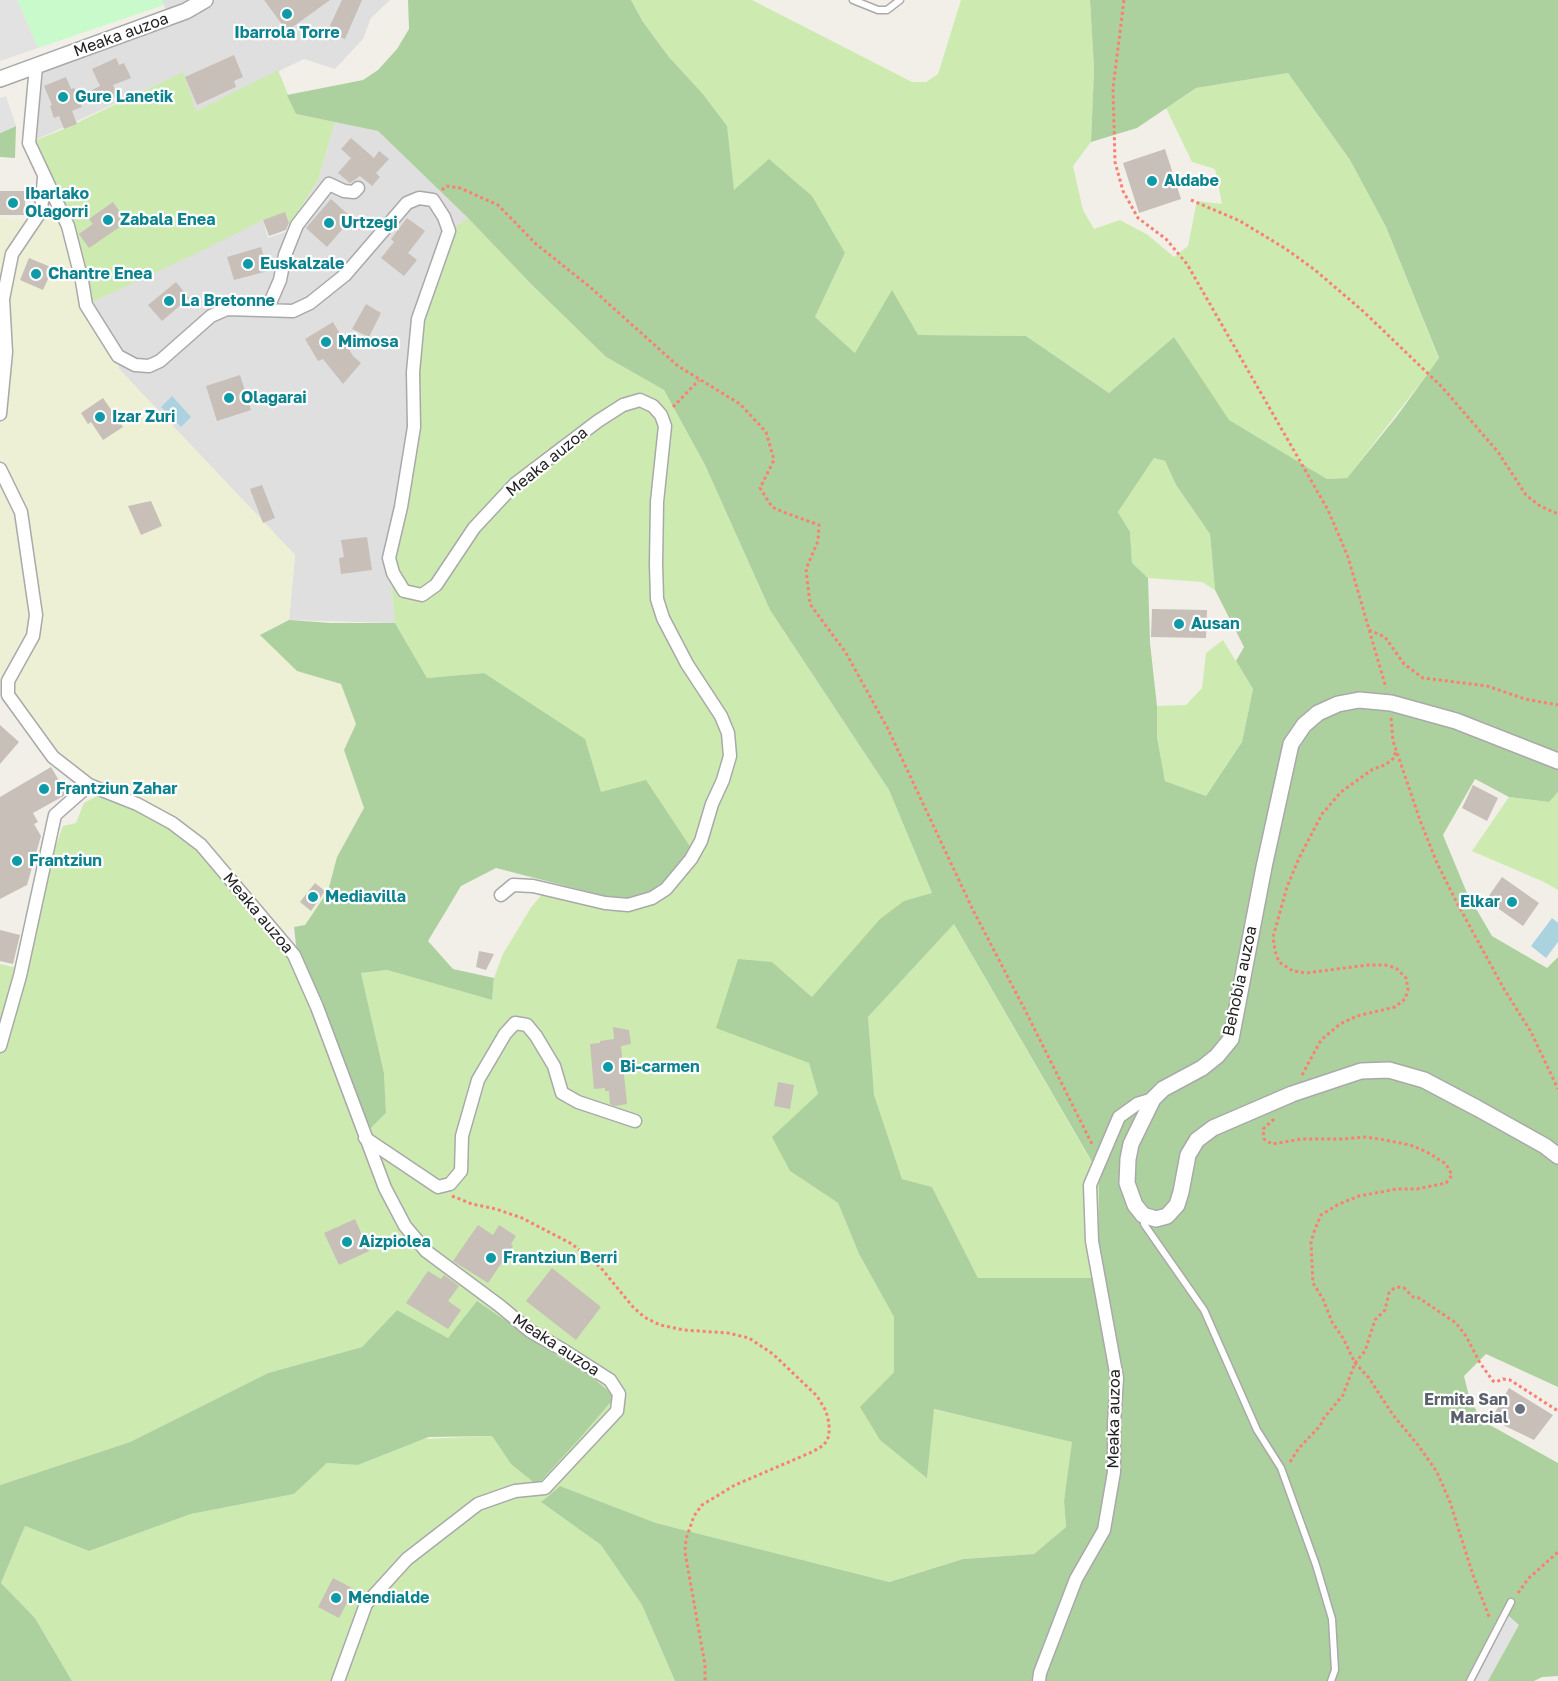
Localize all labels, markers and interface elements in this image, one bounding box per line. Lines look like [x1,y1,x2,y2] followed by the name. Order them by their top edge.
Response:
[280,7,294,21] marker: Ibarrola Torre
[71,9,171,61] street label: Meaka auzoa
[234,23,340,43] place label: Ibarrola Torre
[75,87,173,107] place label: Gure Lanetik
[56,90,70,104] marker: Gure Lanetik
[1164,171,1219,191] place label: Aldabe
[1145,174,1159,188] marker: Aldabe
[25,184,89,222] place label: Ibarlako Olagorri
[6,196,20,210] marker: Ibarlako Olagorri
[120,210,216,230] place label: Zabala Enea
[101,213,115,227] marker: Zabala Enea
[341,213,398,233] place label: Urtzegi
[322,216,336,230] marker: Urtzegi
[260,254,345,274] place label: Euskalzale
[241,257,255,271] marker: Euskalzale
[48,264,152,284] place label: Chantre Enea
[29,267,43,281] marker: Chantre Enea
[181,291,275,311] place label: La Bretonne
[162,294,176,308] marker: La Bretonne
[338,332,398,352] place label: Mimosa
[319,335,333,349] marker: Mimosa
[241,388,307,408] place label: Olagarai
[222,391,236,405] marker: Olagarai
[112,407,175,427] place label: Izar Zuri
[93,410,107,424] marker: Izar Zuri
[502,423,592,501] street label: Meaka auzoa
[1191,614,1240,634] place label: Ausan
[1172,617,1186,631] marker: Ausan
[56,779,177,799] place label: Frantziun Zahar
[37,782,51,796] marker: Frantziun Zahar
[29,851,102,871] place label: Frantziun
[10,854,24,868] marker: Frantziun
[219,869,297,957] street label: Meaka auzoa
[325,887,406,907] place label: Mediavilla
[306,890,320,904] marker: Mediavilla
[1460,892,1500,912] place label: Elkar
[1505,895,1519,909] marker: Elkar
[1219,924,1261,1038] street label: Behobia auzoa
[620,1057,700,1077] place label: Bi-carmen
[601,1060,615,1074] marker: Bi-carmen
[359,1232,431,1252] place label: Aizpiolea
[340,1235,354,1249] marker: Aizpiolea
[503,1248,617,1268] place label: Frantziun Berri
[484,1251,498,1265] marker: Frantziun Berri
[509,1310,603,1380] street label: Meaka auzoa
[1104,1369,1124,1469] street label: Meaka auzoa
[1424,1390,1508,1428] place label: Ermita San Marcial
[1513,1402,1527,1416] marker: Ermita San Marcial
[348,1588,429,1608] place label: Mendialde
[329,1591,343,1605] marker: Mendialde

